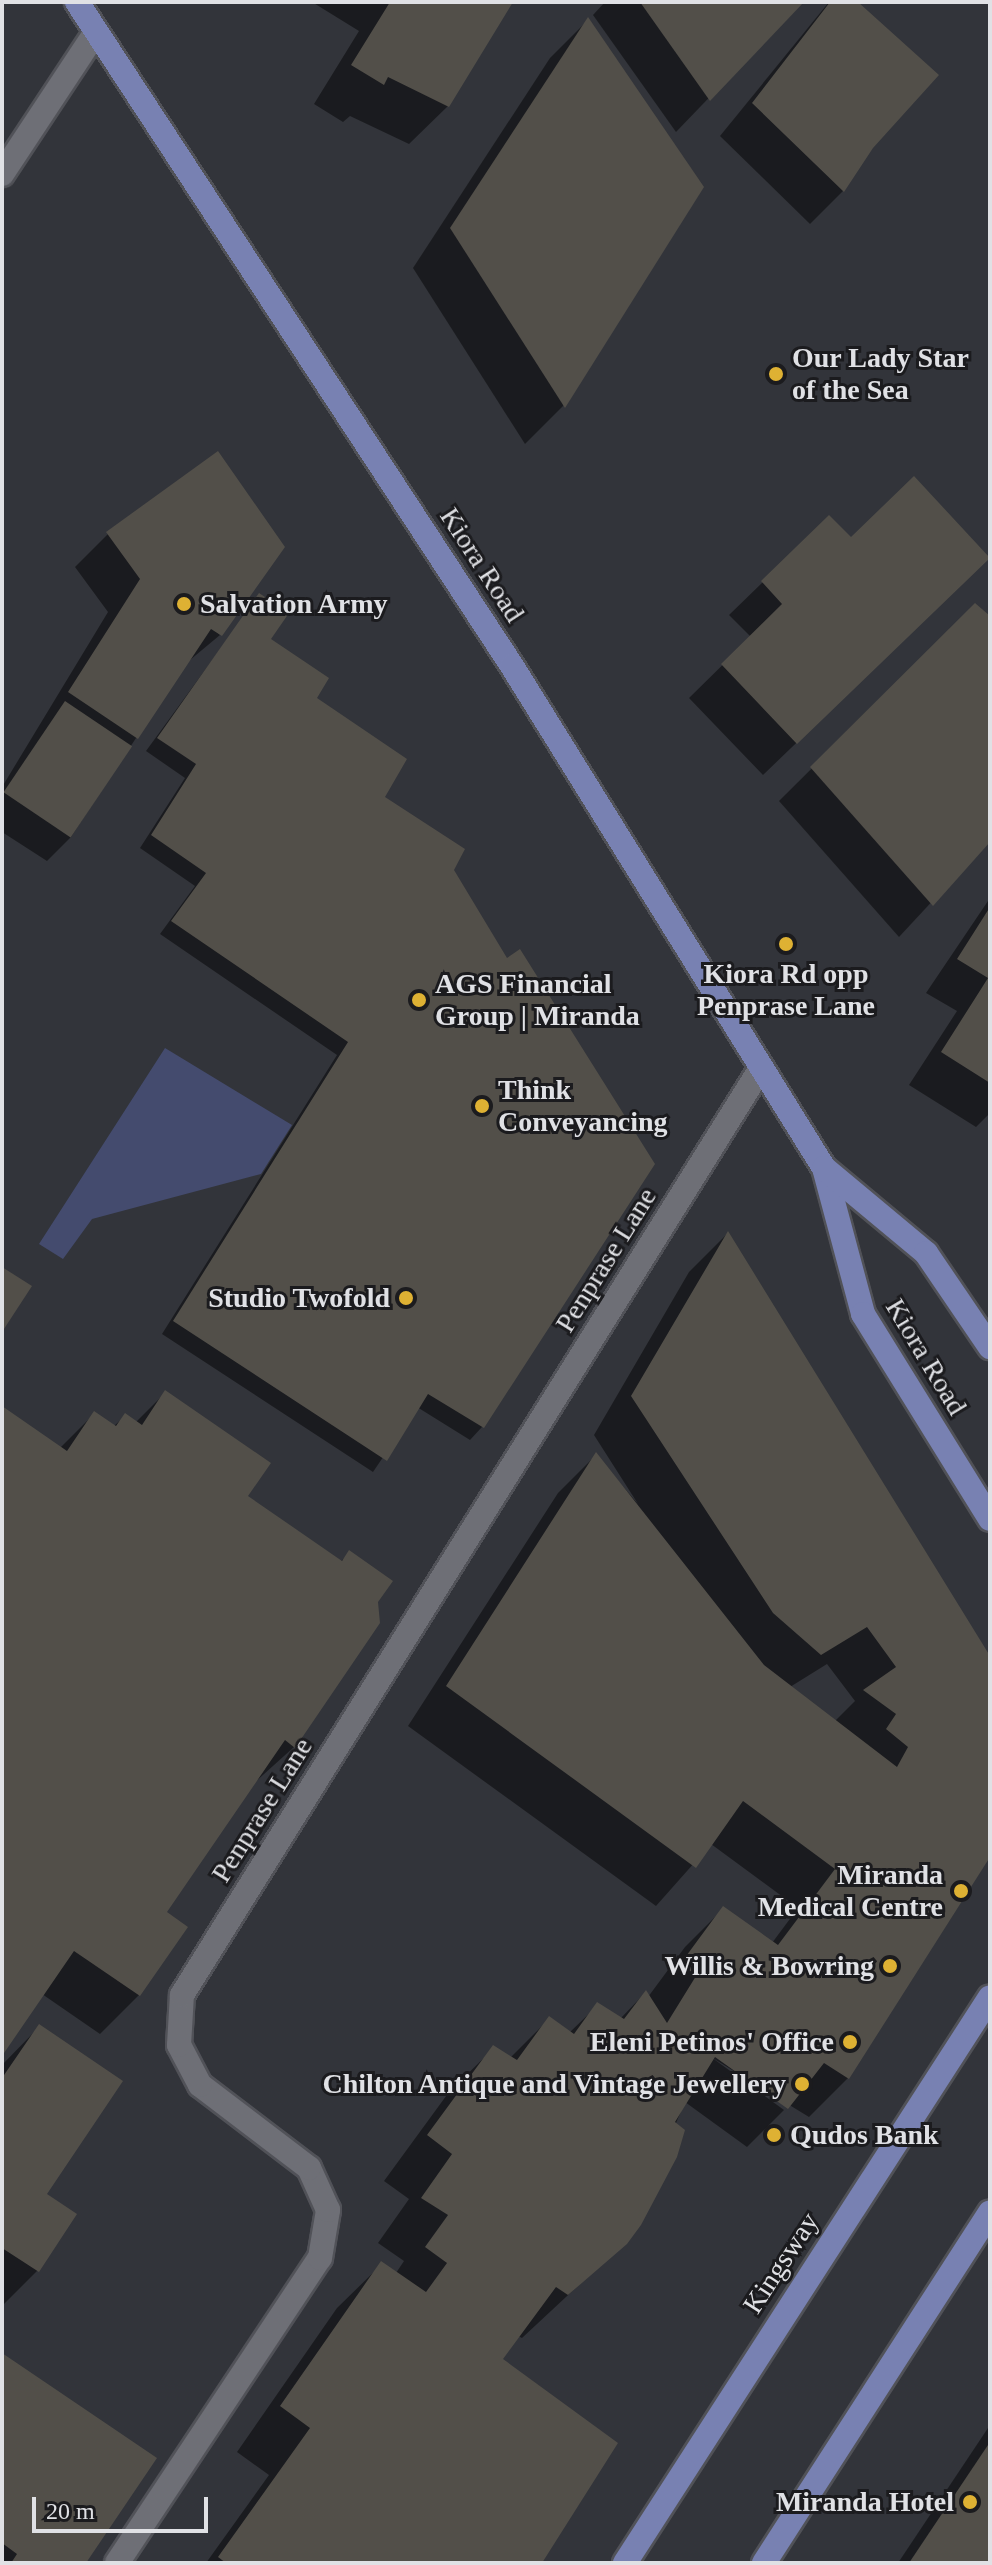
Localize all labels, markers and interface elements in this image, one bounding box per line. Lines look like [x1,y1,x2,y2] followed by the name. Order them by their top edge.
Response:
[792,341,969,407] place label: Our Lady Star of the Sea
[767,365,785,383] marker: Our Lady Star of the Sea
[433,501,531,629] street label: Kiora Road
[200,587,389,621] place label: Salvation Army
[175,595,193,613] marker: Salvation Army
[777,935,795,953] marker: Kiora Rd opp Penprase Lane
[697,957,875,1023] place label: Kiora Rd opp Penprase Lane
[435,967,640,1033] place label: AGS Financial Group | Miranda
[410,991,428,1009] marker: AGS Financial Group | Miranda
[498,1073,668,1139] place label: Think Conveyancing
[473,1097,491,1115] marker: Think Conveyancing
[548,1182,664,1338] street label: Penprase Lane
[208,1281,390,1315] place label: Studio Twofold
[397,1289,415,1307] marker: Studio Twofold
[878,1293,974,1421] street label: Kiora Road
[204,1732,320,1888] street label: Penprase Lane
[758,1858,943,1924] place label: Miranda Medical Centre
[950,1880,972,1902] marker: Miranda Medical Centre
[664,1949,874,1983] place label: Willis & Bowring
[881,1957,899,1975] marker: Willis & Bowring
[590,2025,834,2059] place label: Eleni Petinos' Office
[841,2033,859,2051] marker: Eleni Petinos' Office
[320,2067,786,2101] place label: Chilton Antique and Vintage Jewellery
[793,2075,811,2093] marker: Chilton Antique and Vintage Jewellery
[790,2118,939,2152] place label: Qudos Bank
[765,2126,783,2144] marker: Qudos Bank
[736,2206,826,2320] street label: Kingsway
[36,2481,212,2531] scale bar
[776,2485,954,2519] place label: Miranda Hotel
[961,2493,979,2511] marker: Miranda Hotel
[46,2498,95,2524] text: 20 m

